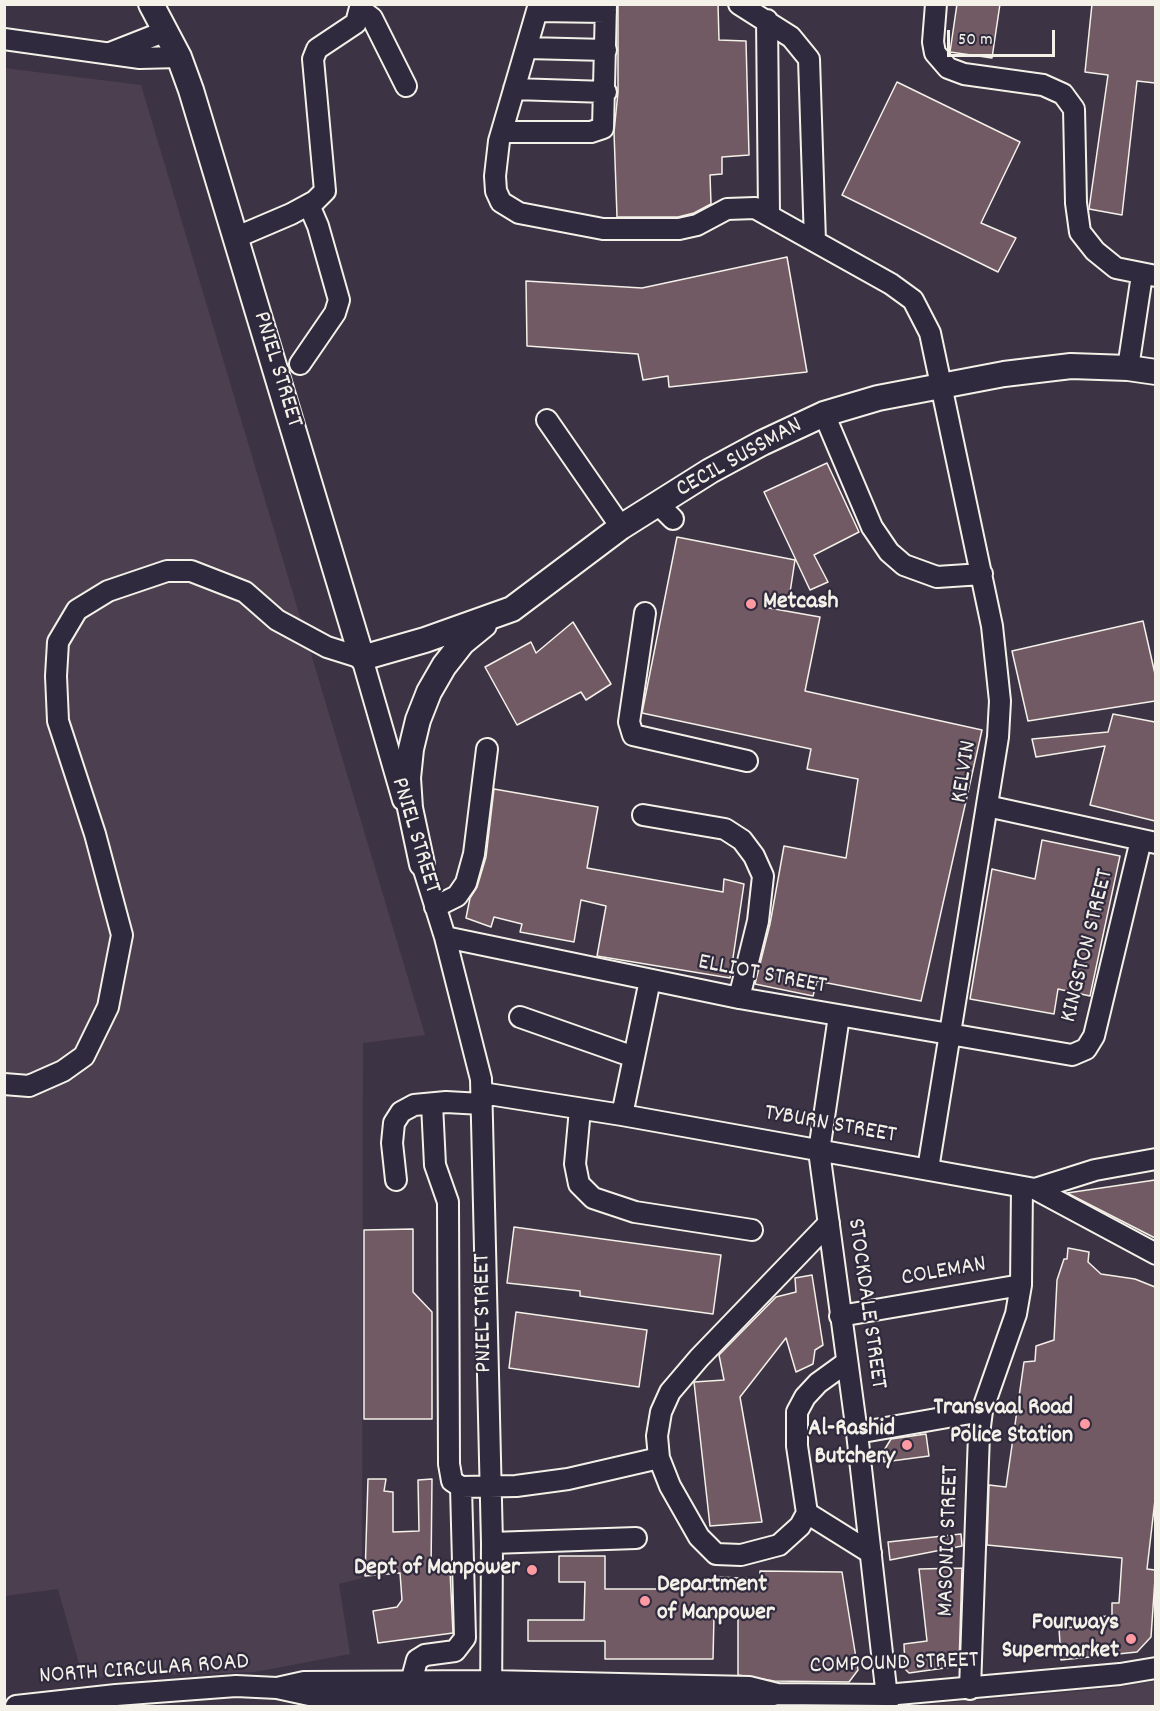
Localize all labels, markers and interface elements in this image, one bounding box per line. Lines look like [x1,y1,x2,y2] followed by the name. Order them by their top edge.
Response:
[950,18,1058,56] scale bar
[958,28,993,53] text: 50 m
[245,309,307,431] street label: PNIEL STREET
[672,413,808,505] street label: CECIL SUSSMAN
[763,590,838,618] place label: Metcash
[744,597,758,611] marker: Metcash
[947,739,985,805] street label: KELVIN
[383,775,445,897] street label: PNIEL STREET
[1056,866,1122,1026] street label: KINGSTON STREET
[695,949,829,1003] street label: ELLIOT STREET
[762,1100,898,1152] street label: TYBURN STREET
[839,1217,891,1391] street label: STOCKDALE STREET
[899,1251,989,1295] street label: COLEMAN
[470,1253,500,1373] street label: PNIEL STREET
[933,1396,1073,1452] place label: Transvaal Road Police Station
[808,1417,895,1473] place label: Al-Rashid Butchery
[1078,1417,1092,1431] marker: Transvaal Road Police Station
[900,1438,914,1452] marker: Al-Rashid Butchery
[933,1465,967,1617] street label: MASONIC STREET
[354,1556,520,1584] place label: Dept of Manpower
[525,1563,539,1577] marker: Dept of Manpower
[657,1573,775,1629] place label: Department of Manpower
[638,1594,652,1608] marker: Department of Manpower
[1002,1611,1119,1667] place label: Fourways Supermarket
[1124,1632,1138,1646] marker: Fourways Supermarket
[809,1648,979,1682] street label: COMPOUND STREET
[38,1649,250,1693] street label: NORTH CIRCULAR ROAD

